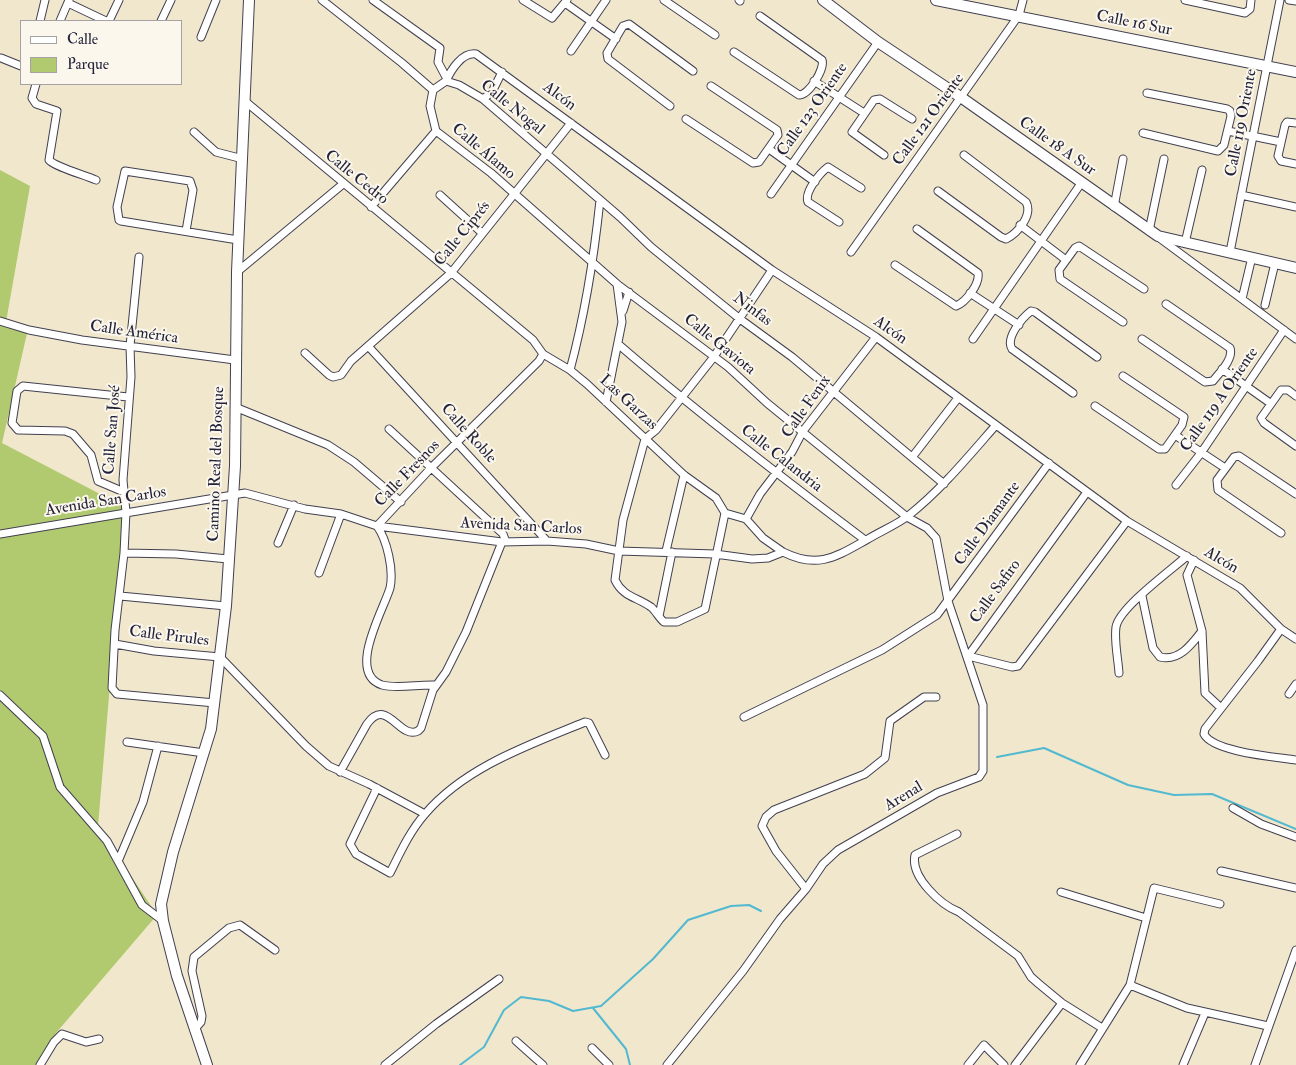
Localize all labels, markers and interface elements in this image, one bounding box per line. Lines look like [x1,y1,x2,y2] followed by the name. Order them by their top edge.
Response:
[1095,7,1173,41] street label: Calle 16 Sur
[20,20,182,85] legend
[67,30,98,49] text: Calle
[67,55,109,74] text: Parque
[774,60,852,160] street label: Calle 123 Oriente
[1222,68,1262,178] street label: Calle 119 Oriente
[889,70,969,170] street label: Calle 121 Oriente
[476,76,548,140] street label: Calle Nogal
[539,78,579,116] street label: Alcón
[1015,113,1099,181] street label: Calle 18 A Sur
[447,120,519,184] street label: Calle Álamo
[320,147,392,209] street label: Calle Cedro
[431,198,495,270] street label: Calle Ciprés
[729,289,775,331] street label: Ninfas
[679,310,759,380] street label: Calle Gaviota
[870,313,910,349] street label: Alcón
[89,317,179,349] street label: Calle América
[1177,344,1263,456] street label: Calle 119 A Oriente
[595,371,661,435] street label: Las Garzas
[778,372,836,442] street label: Calle Fenix
[100,385,126,475] street label: Calle San José
[205,386,229,542] street label: Camino Real del Bosque
[436,400,500,468] street label: Calle Roble
[736,421,826,497] street label: Calle Calandria
[371,437,445,511] street label: Calle Fresnos
[951,478,1025,570] street label: Calle Diamante
[44,483,168,521] street label: Avenida San Carlos
[460,514,582,540] street label: Avenida San Carlos
[1200,543,1242,579] street label: Alcón
[966,556,1026,628] street label: Calle Safiro
[128,623,210,651] street label: Calle Pirules
[881,778,927,816] street label: Arenal

